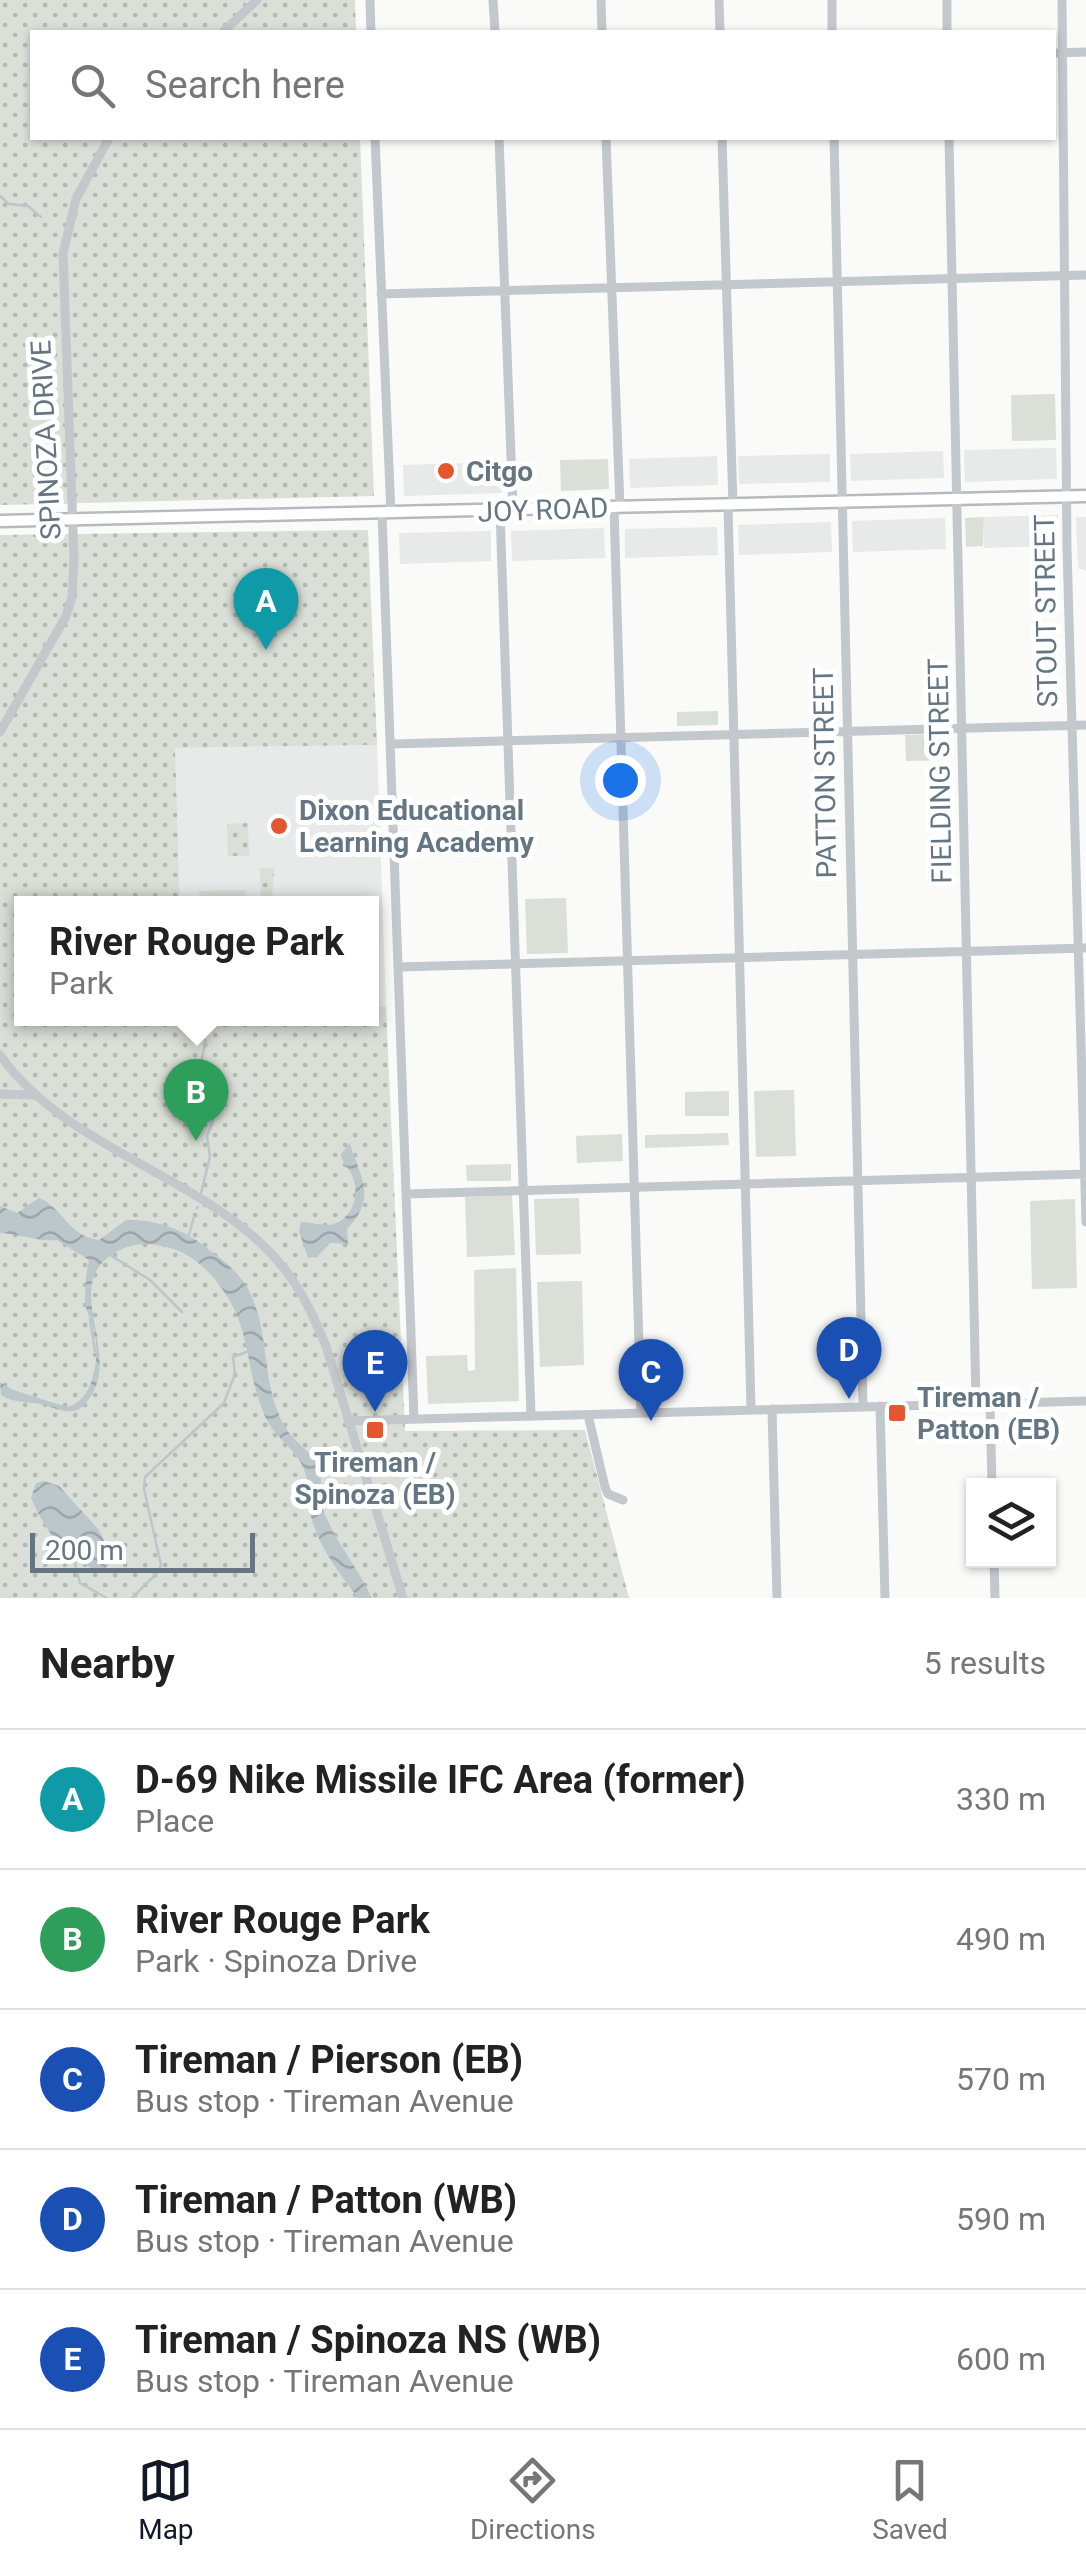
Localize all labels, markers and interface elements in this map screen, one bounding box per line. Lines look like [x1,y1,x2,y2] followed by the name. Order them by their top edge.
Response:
[30,30,1056,140] search box
[65,58,120,113] icon: search
[145,63,345,107] text: Search here
[24,339,68,541] street label: SPINOZA DRIVE
[466,455,533,488] place label: Citgo
[435,460,457,482] marker: Citgo
[477,491,609,529] street label: JOY ROAD
[1028,514,1064,708] street label: STOUT STREET
[234,568,298,650] pin: A
[922,658,958,884] street label: FIELDING STREET
[807,667,843,879] street label: PATTON STREET
[595,755,646,806] your location
[299,794,535,859] place label: Dixon Educational Learning Academy
[268,815,290,837] marker: Dixon Educational Learning Academy
[14,896,379,1026] popup
[49,920,344,964] text: River Rouge Park
[49,964,114,1002] text: Park
[164,1058,228,1141] pin: B
[816,1316,882,1399] pin: D
[342,1330,408,1412] pin: E
[618,1338,684,1421] pin: C
[917,1381,1060,1446] place label: Tireman / Patton (EB)
[886,1402,908,1424] marker: Tireman / Patton (EB)
[364,1419,386,1441] marker: Tireman / Spinoza (EB)
[294,1446,456,1511] place label: Tireman / Spinoza (EB)
[966,1478,1056,1568] map controls
[966,1478,1056,1568] button: layers
[30,1528,255,1572] scale bar
[45,1534,124,1567] text: 200 m
[40,1639,175,1688] text: Nearby
[924,1644,1046,1682] text: 5 results
[135,1758,746,1802] text: D-69 Nike Missile IFC Area (former)
[62,1780,83,1818] text: A
[956,1780,1046,1818] text: 330 m
[135,1802,214,1840] text: Place
[135,1898,430,1942] text: River Rouge Park
[62,1920,83,1958] text: B
[956,1920,1046,1958] text: 490 m
[135,1942,417,1980] text: Park · Spinoza Drive
[135,2038,523,2082] text: Tireman / Pierson (EB)
[62,2060,83,2098] text: C
[956,2060,1046,2098] text: 570 m
[135,2082,514,2120] text: Bus stop · Tireman Avenue
[135,2178,517,2222] text: Tireman / Patton (WB)
[62,2200,83,2238] text: D
[956,2200,1046,2238] text: 590 m
[135,2222,514,2260] text: Bus stop · Tireman Avenue
[135,2318,601,2362] text: Tireman / Spinoza NS (WB)
[64,2340,82,2378] text: E
[956,2340,1046,2378] text: 600 m
[135,2362,514,2400] text: Bus stop · Tireman Avenue
[138,2453,194,2546] tab: Map
[470,2453,596,2546] tab: Directions
[872,2453,948,2546] tab: Saved

